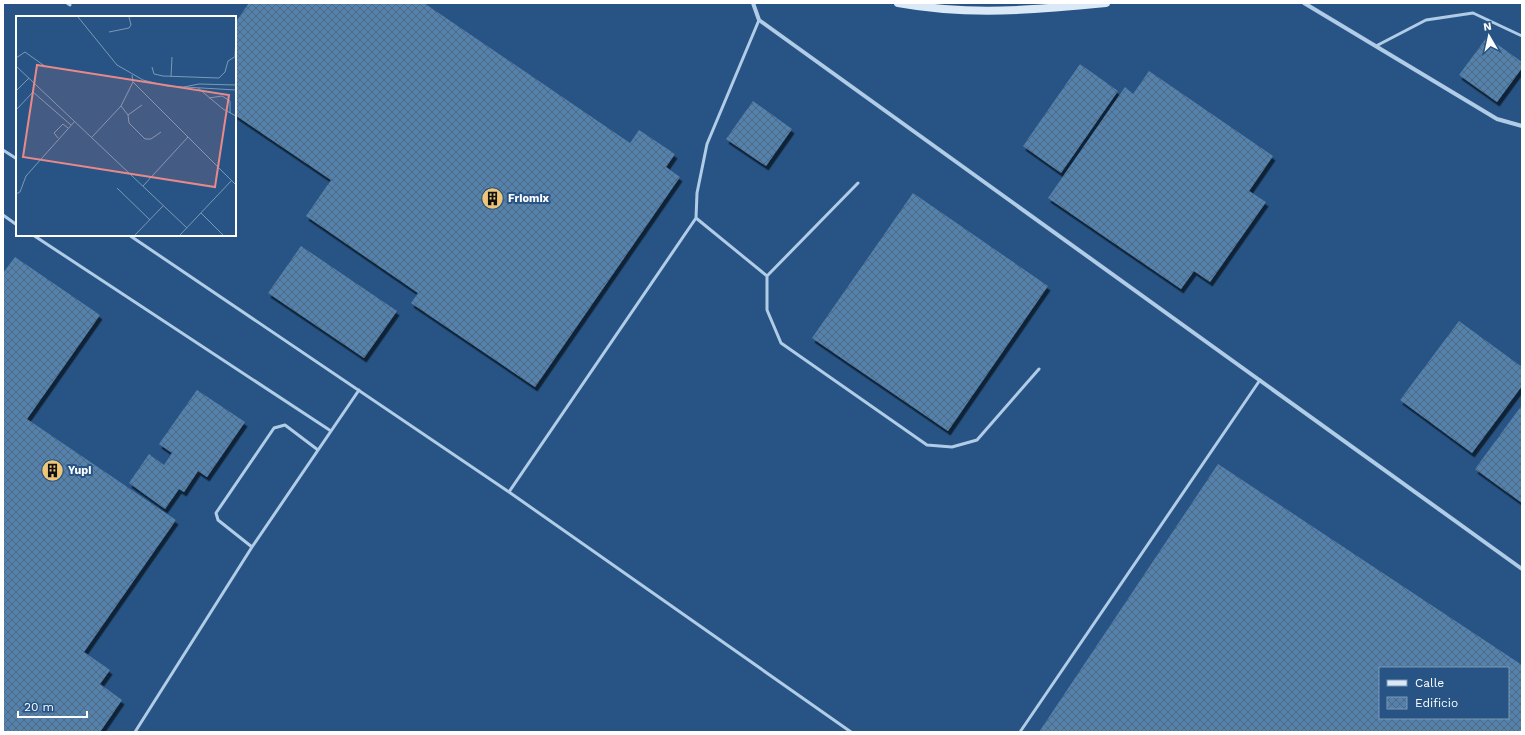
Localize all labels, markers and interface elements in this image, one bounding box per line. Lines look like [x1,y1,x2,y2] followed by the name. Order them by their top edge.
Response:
[16,16,236,236] inset map
[1469,16,1509,56] north arrow
[1482,20,1493,34] text: N
[479,185,505,211] building icon: Friomix
[508,192,550,205] place label: Friomix
[39,457,65,483] building icon: Yupi
[68,464,91,477] place label: Yupi
[1379,667,1509,719] legend
[1415,676,1444,690] text: Calle
[18,693,87,719] scale bar
[1415,696,1458,710] text: Edificio
[24,700,54,714] text: 20 m

